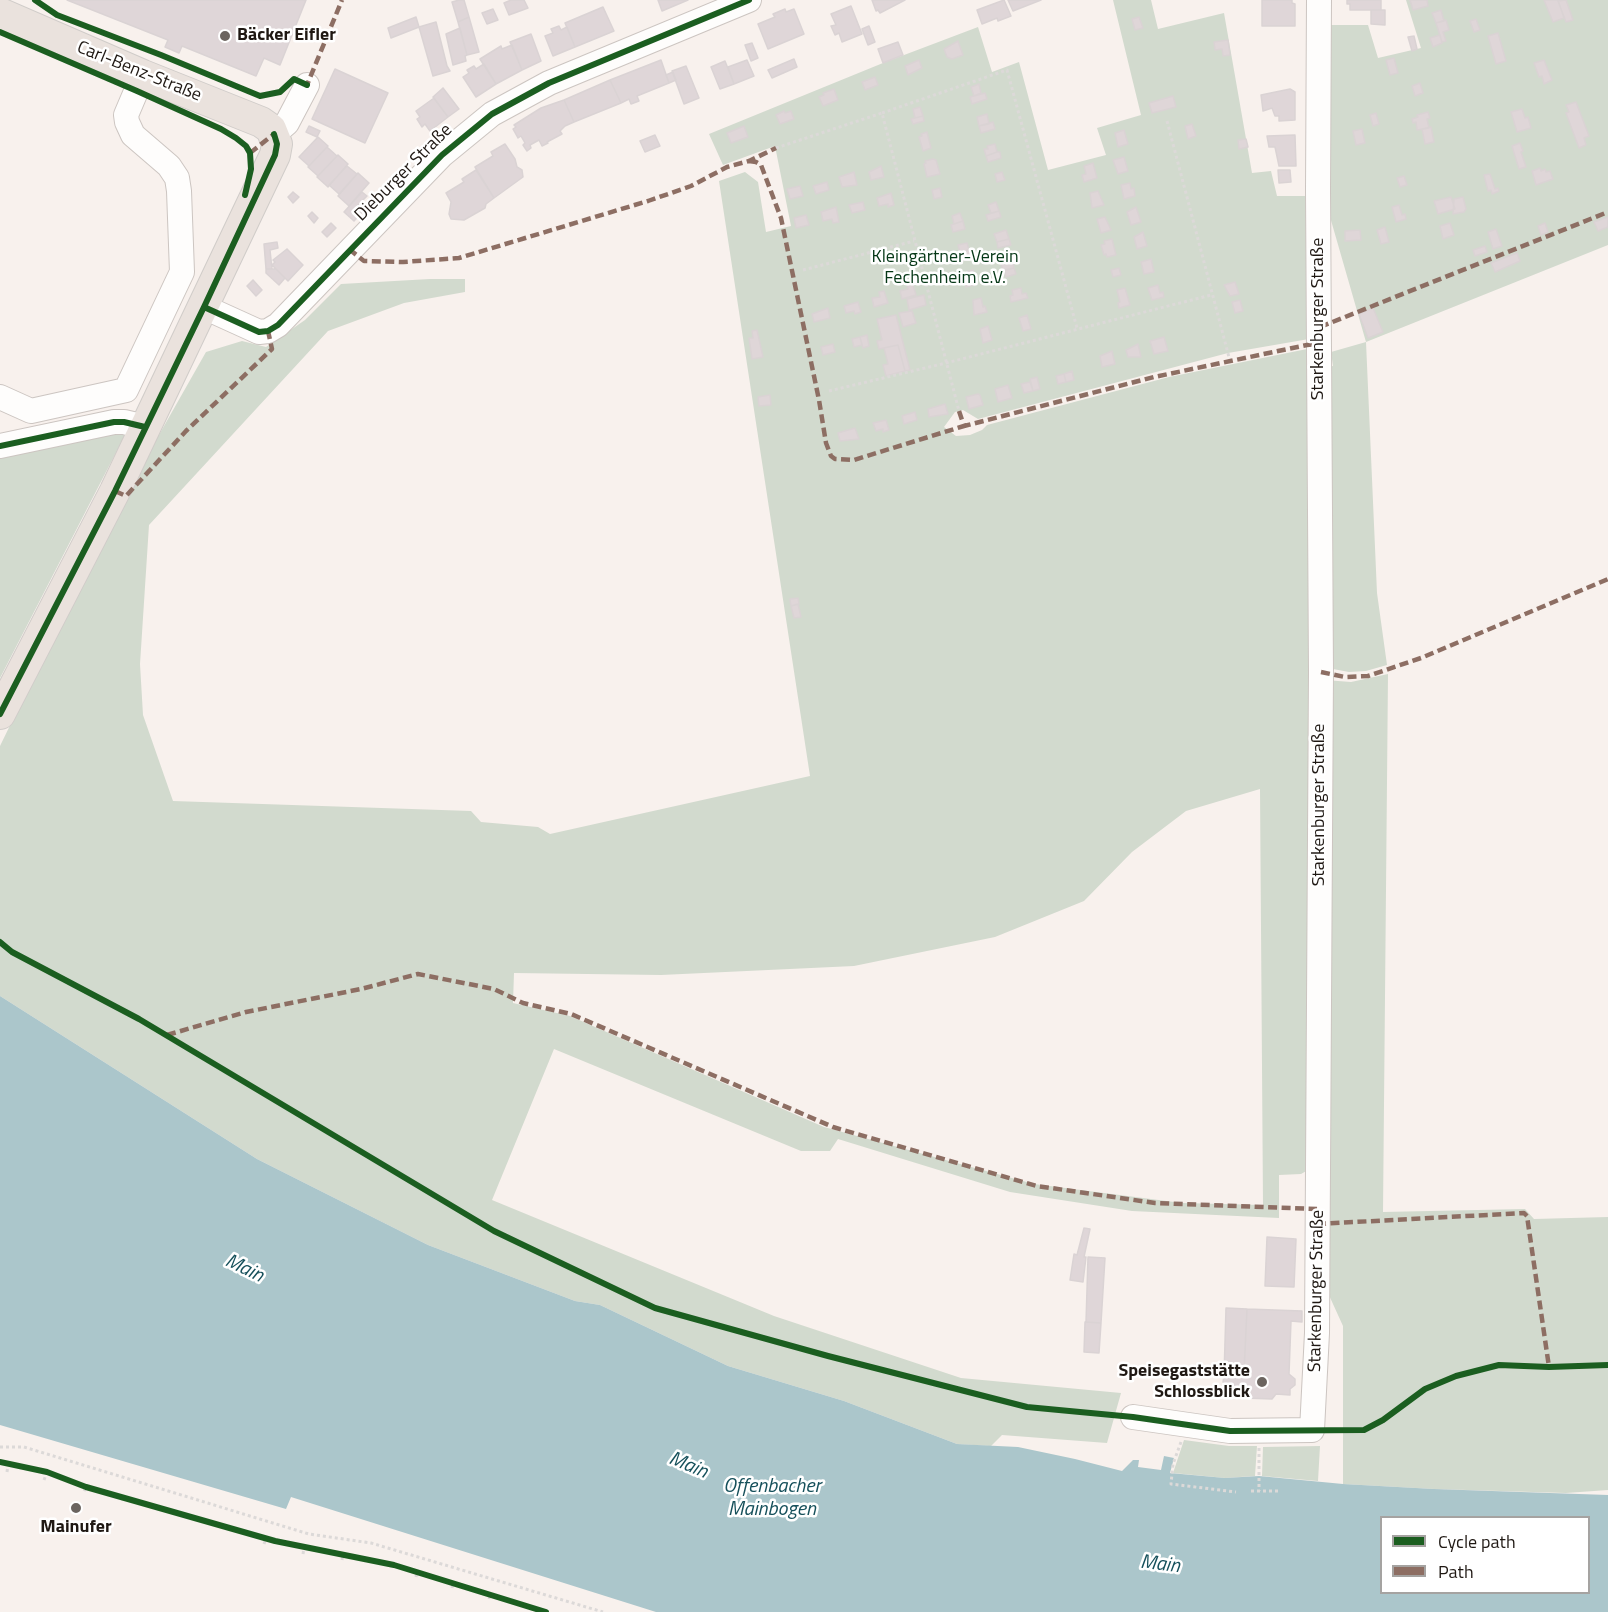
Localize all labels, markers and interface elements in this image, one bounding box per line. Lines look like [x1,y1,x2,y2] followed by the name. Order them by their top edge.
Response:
[237,25,336,47] place label: Bäcker Eifler
[218,29,232,43] marker: Bäcker Eifler
[74,37,204,107] street label: Carl-Benz-Straße
[351,120,457,226] street label: Dieburger Straße
[1308,238,1330,400] street label: Starkenburger Straße
[871,247,1019,290] park label: Kleingärtner-Verein Fechenheim e.V.
[1309,724,1331,886] street label: Starkenburger Straße
[1305,1210,1329,1372] street label: Starkenburger Straße
[221,1250,267,1288] water label: Main
[1119,1361,1250,1404] place label: Speisegaststätte Schlossblick
[1255,1375,1269,1389] marker: Speisegaststätte Schlossblick
[665,1447,711,1485] water label: Main
[723,1475,821,1522] water label: Offenbacher Mainbogen
[69,1501,83,1515] marker: Mainufer
[1380,1516,1590,1594] legend
[40,1517,112,1539] place label: Mainufer
[1438,1528,1516,1555] text: Cycle path
[1139,1551,1181,1579] water label: Main
[1438,1558,1474,1585] text: Path

